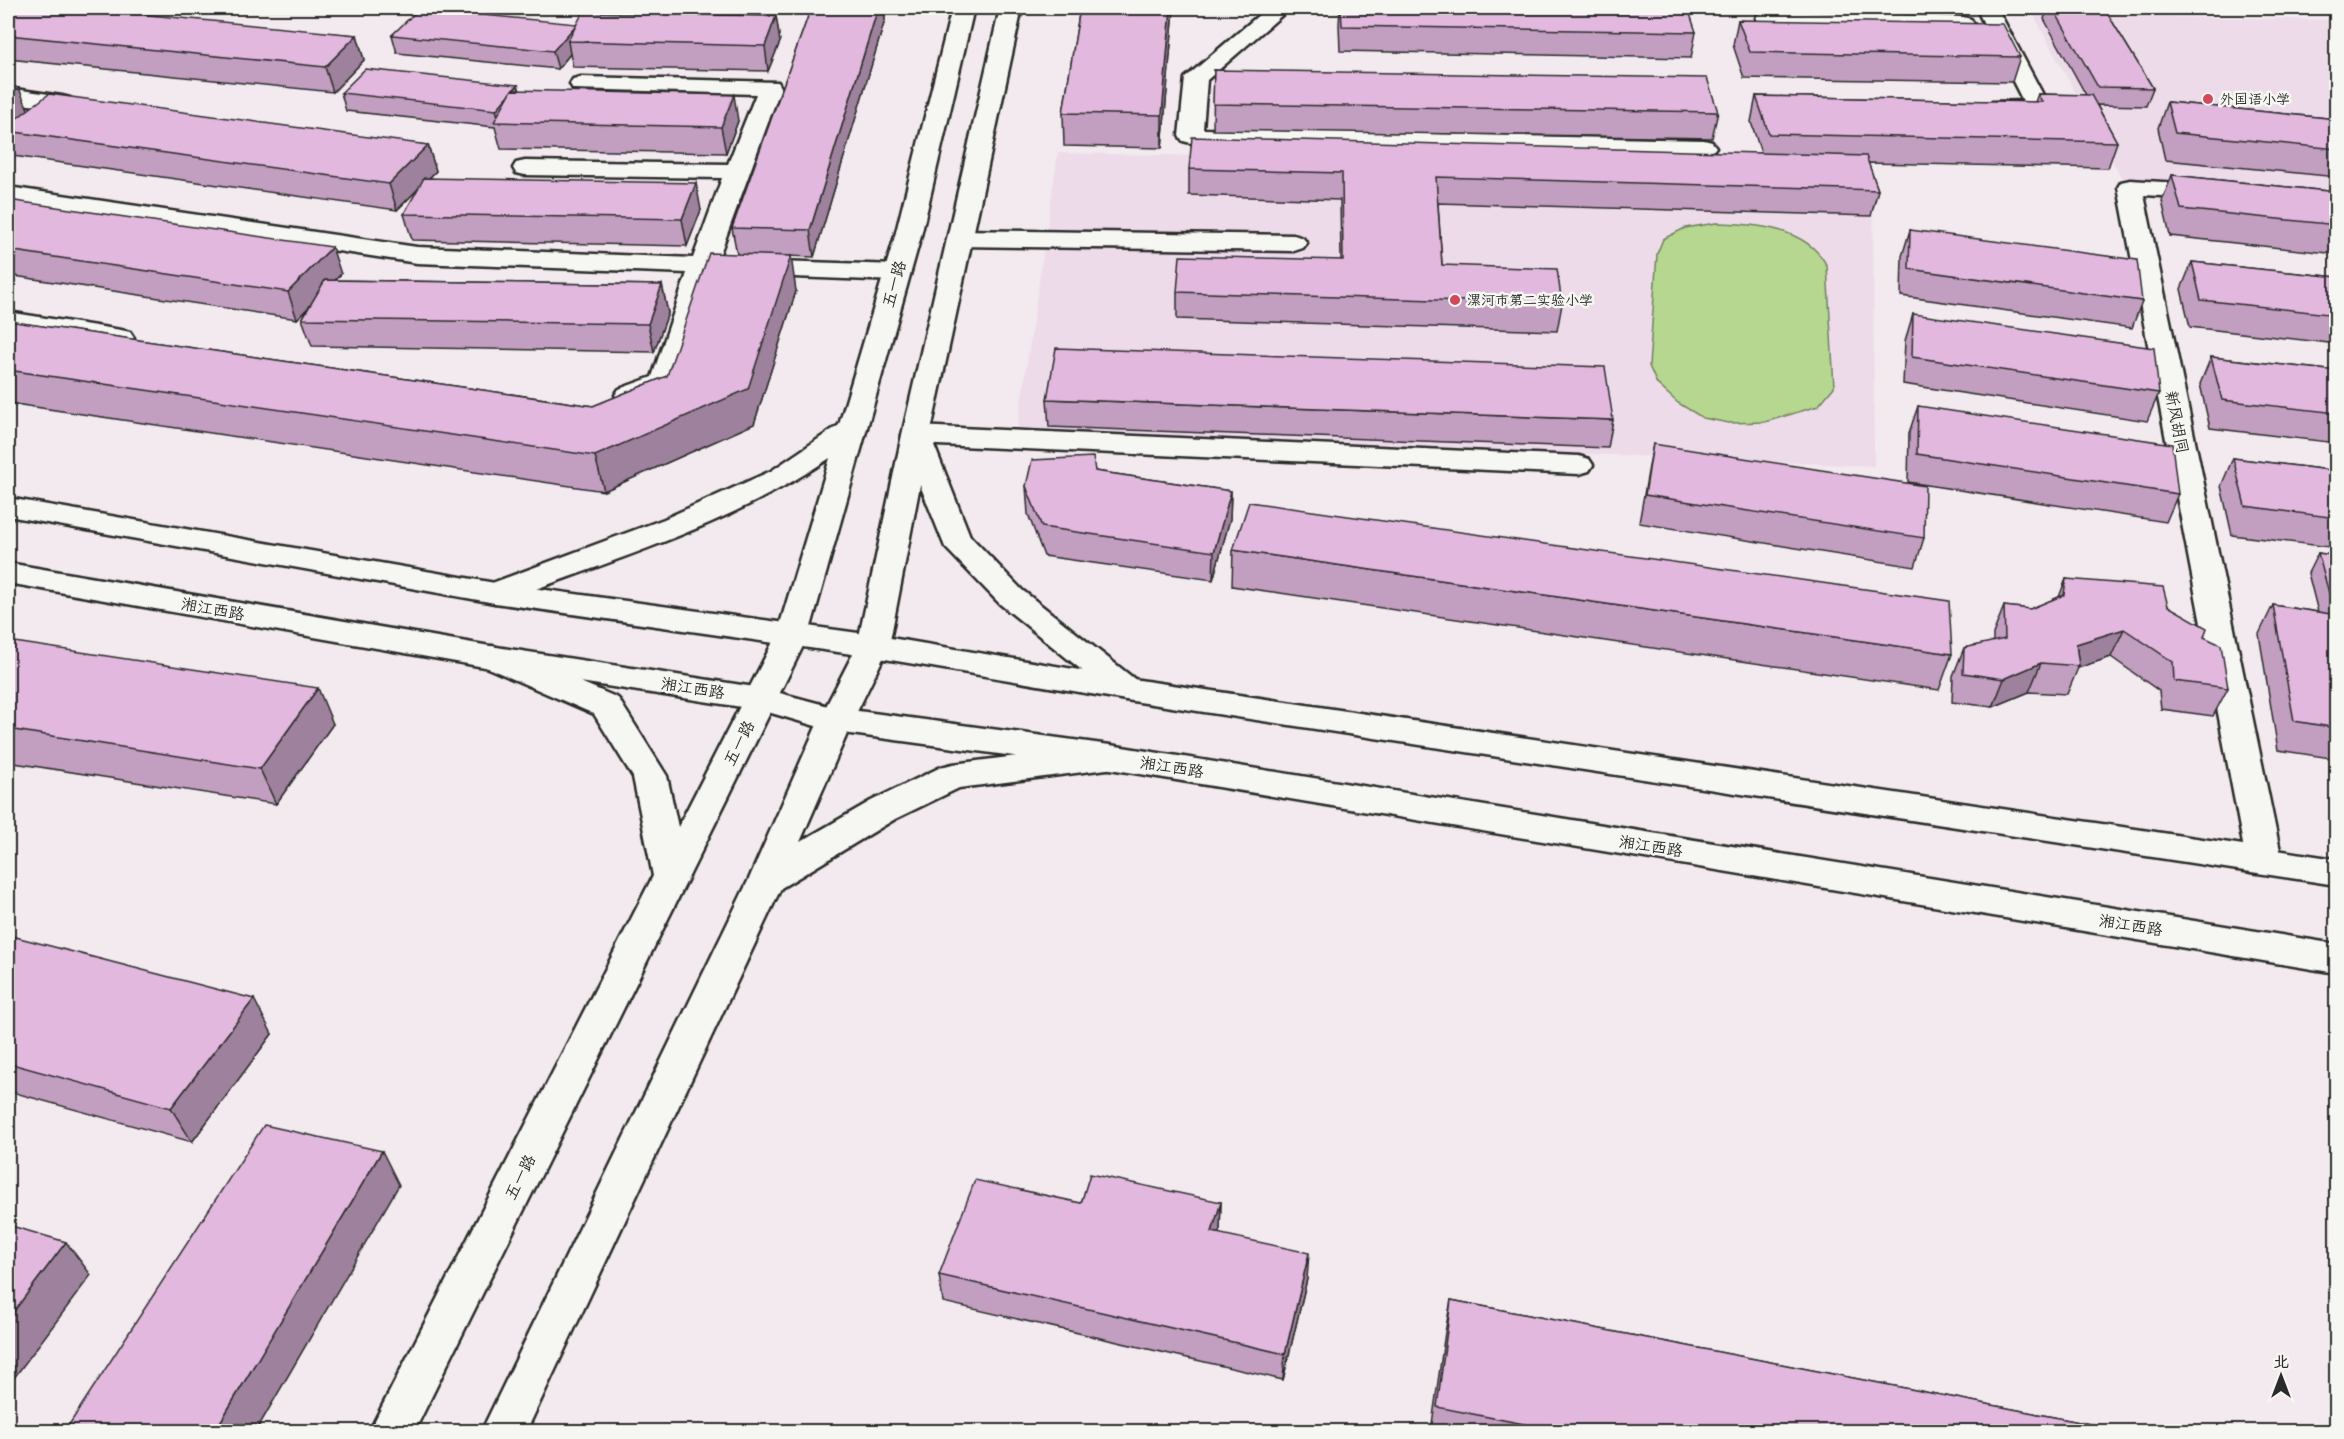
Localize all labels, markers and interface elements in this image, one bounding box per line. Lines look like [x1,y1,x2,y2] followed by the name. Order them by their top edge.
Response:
[2220,90,2290,108] place label: 外国语小学
[2201,92,2215,106] marker: 外国语小学
[877,258,911,310] street label: 五一路
[1467,291,1593,309] place label: 漯河市第二实验小学
[1448,293,1462,307] marker: 漯河市第二实验小学
[2161,389,2193,455] street label: 新风胡同
[180,593,246,625] street label: 湘江西路
[660,673,726,703] street label: 湘江西路
[719,717,759,769] street label: 五一路
[1139,752,1205,782] street label: 湘江西路
[1618,831,1684,861] street label: 湘江西路
[2098,910,2164,940] street label: 湘江西路
[500,1151,540,1203] street label: 五一路
[2251,1346,2311,1406] north arrow
[2273,1351,2289,1372] text: 北

